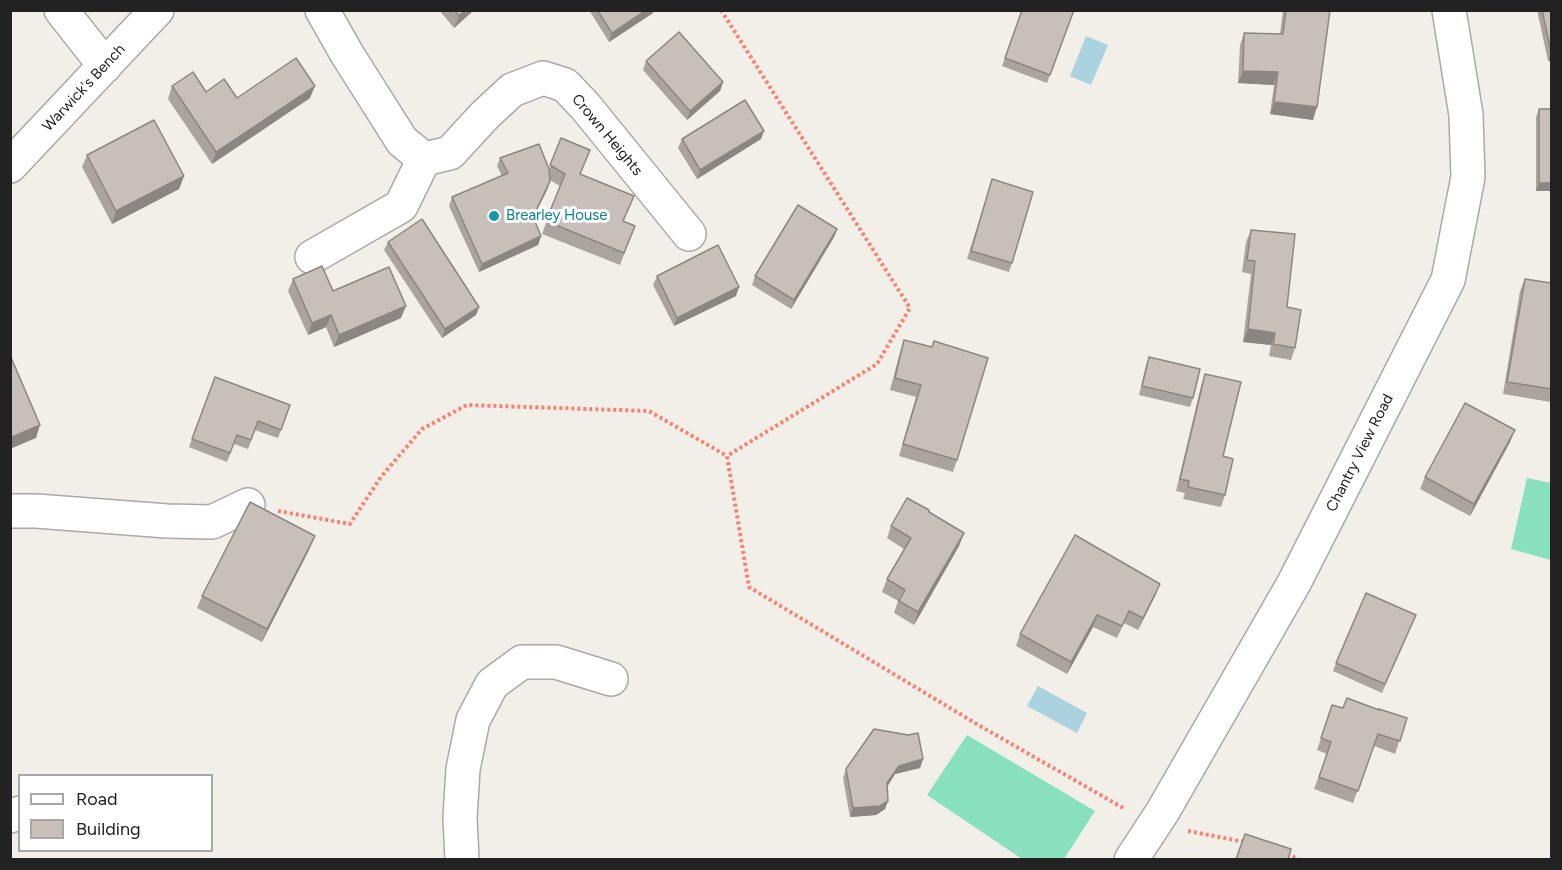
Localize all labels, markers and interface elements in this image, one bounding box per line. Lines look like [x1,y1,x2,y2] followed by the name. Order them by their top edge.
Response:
[39,41,129,135] street label: Warwick's Bench
[568,91,646,179] street label: Crown Heights
[506,207,608,225] place label: Brearley House
[487,209,501,223] marker: Brearley House
[1323,391,1397,515] street label: Chantry View Road
[18,774,213,852] legend
[76,788,117,810] text: Road
[76,818,141,840] text: Building

